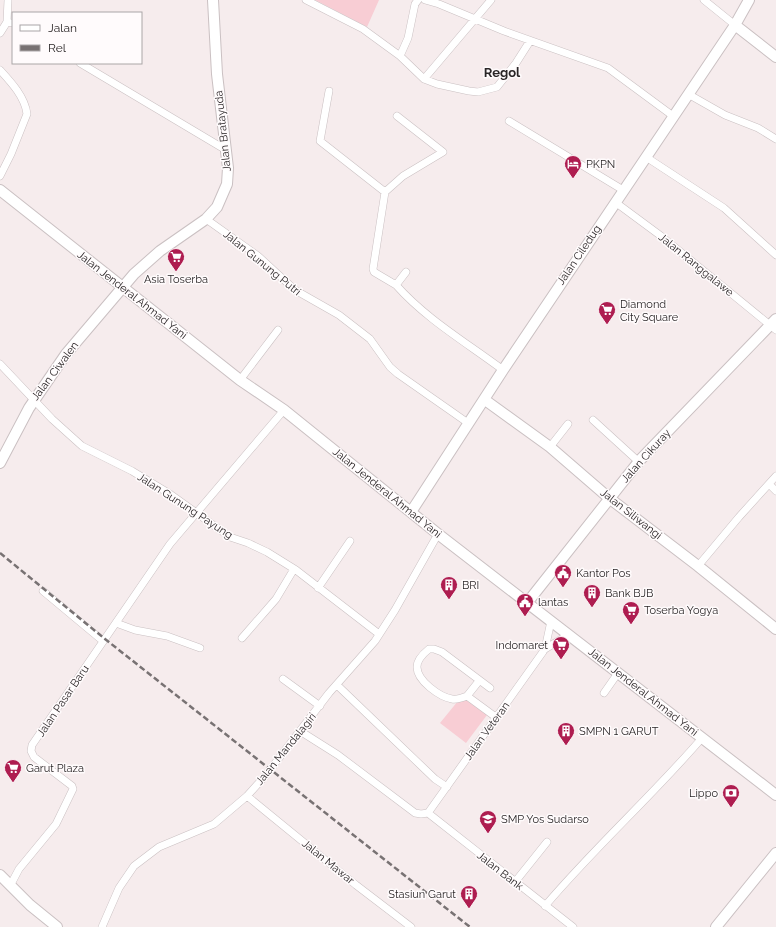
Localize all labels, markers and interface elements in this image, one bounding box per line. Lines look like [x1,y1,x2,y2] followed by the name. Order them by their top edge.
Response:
[12,12,142,64] legend
[48,21,77,35] text: Jalan
[48,41,67,55] text: Rel
[484,65,521,80] district label: Regol
[212,90,234,172] street label: Jalan Bratayuda
[563,154,583,179] hotel icon: PKPN
[586,158,615,171] place label: PKPN
[554,223,604,287] street label: Jalan Ciledug
[221,228,303,298] street label: Jalan Gunung Putri
[656,231,736,299] street label: Jalan Ranggalawe
[166,247,186,272] supermarket icon: Asia Toserba
[75,248,189,342] street label: Jalan Jenderal Ahmad Yani
[144,273,208,286] place label: Asia Toserba
[620,298,679,324] place label: Diamond City Square
[597,300,617,325] supermarket icon: Diamond City Square
[29,339,81,403] street label: Jalan Ciwalen
[619,427,673,485] street label: Jalan Cikuray
[330,445,444,541] street label: Jalan Jenderal Ahmad Yani
[135,470,235,542] street label: Jalan Gunung Payung
[598,486,664,542] street label: Jalan Siliwangi
[553,563,573,588] public building icon: Kantor Pos
[576,567,631,580] place label: Kantor Pos
[439,575,459,600] building icon: BRI
[462,579,479,592] place label: BRI
[582,583,602,608] building icon: Bank BJB
[605,587,653,600] place label: Bank BJB
[515,592,535,617] public building icon: lantas
[538,596,568,609] place label: lantas
[621,600,641,625] supermarket icon: Toserba Yogya
[644,604,718,617] place label: Toserba Yogya
[551,635,571,660] supermarket icon: Indomaret
[496,639,548,652] place label: Indomaret
[586,645,700,739] street label: Jalan Jenderal Ahmad Yani
[34,663,92,739] street label: Jalan Pasar Baru
[462,699,512,763] street label: Jalan Veteran
[253,710,319,788] street label: Jalan Mandalagiri
[556,721,576,746] building icon: SMPN 1 GARUT
[579,725,659,738] place label: SMPN 1 GARUT
[3,758,23,783] supermarket icon: Garut Plaza
[26,762,84,775] place label: Garut Plaza
[721,783,741,808] bank icon: Lippo
[689,787,718,800] place label: Lippo
[478,809,498,834] school or university icon: SMP Yos Sudarso
[501,813,589,826] place label: SMP Yos Sudarso
[299,837,357,887] street label: Jalan Mawar
[474,849,526,893] street label: Jalan Bank
[459,884,479,909] building icon: Stasiun Garut
[388,888,456,901] place label: Stasiun Garut

